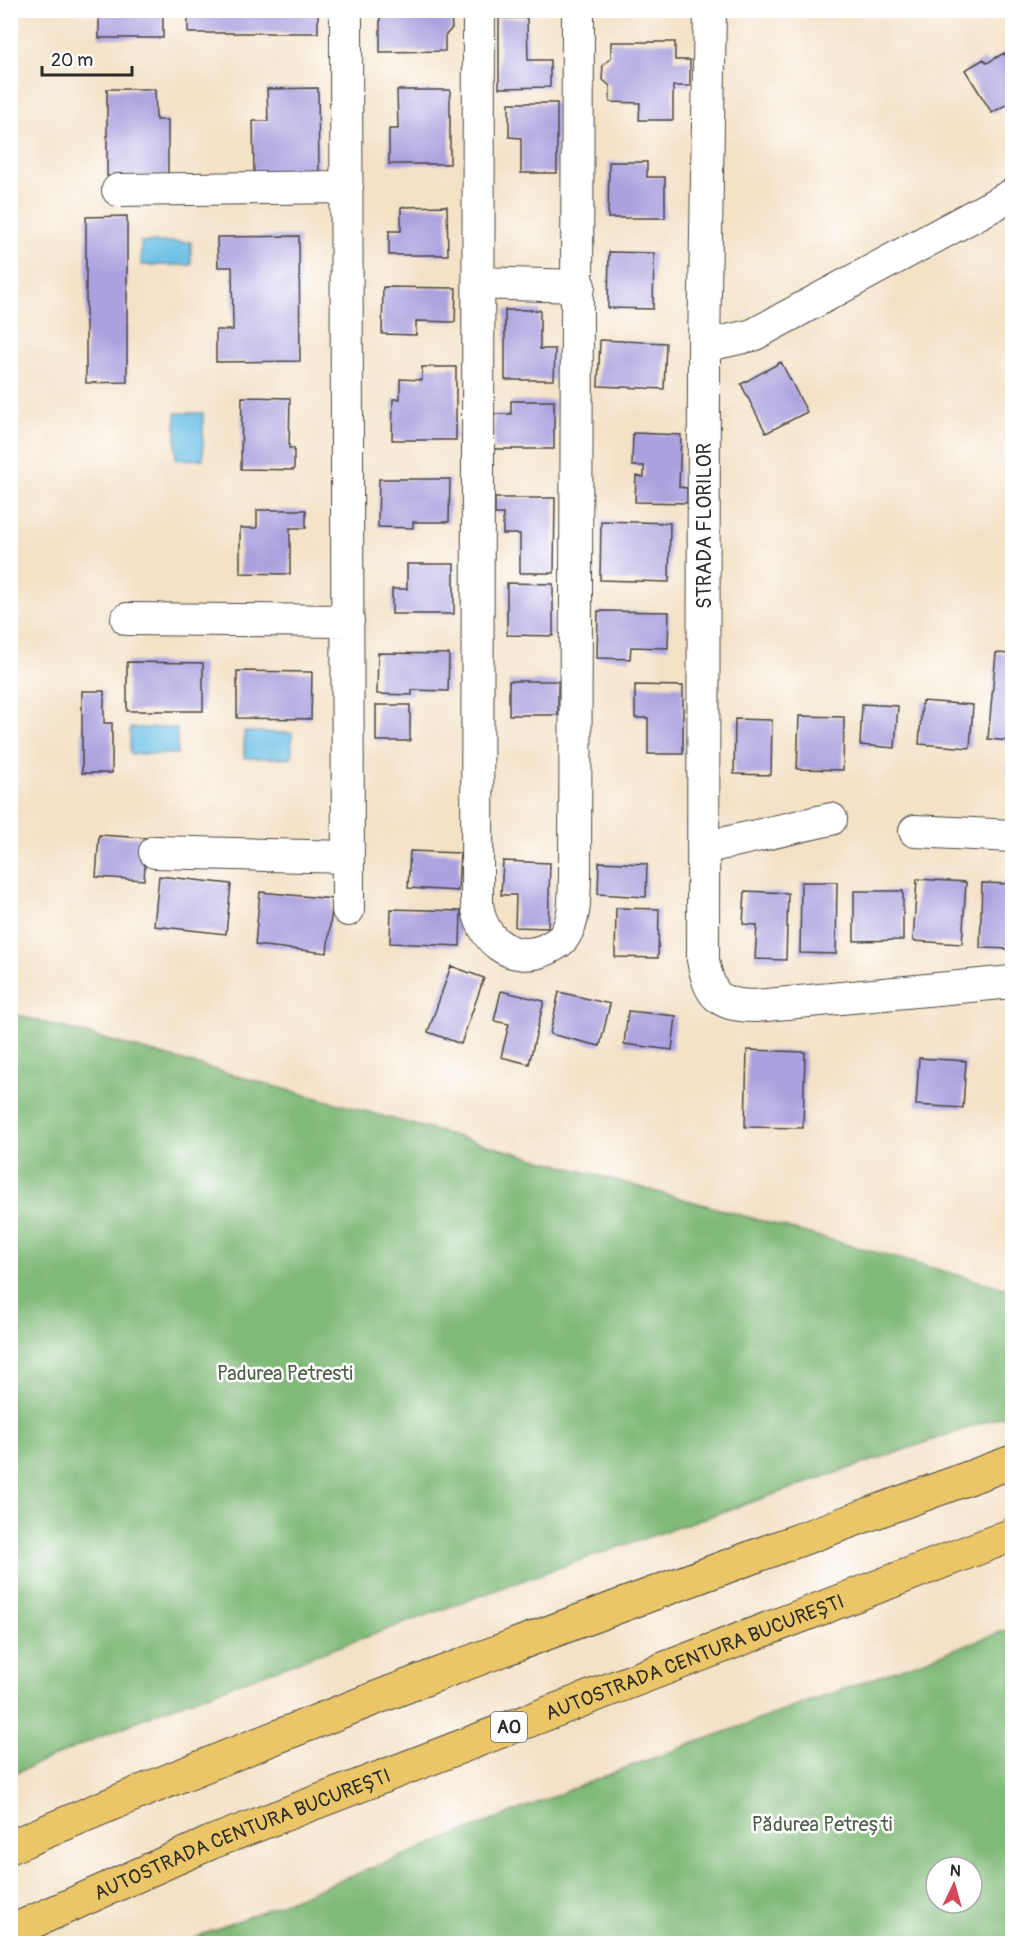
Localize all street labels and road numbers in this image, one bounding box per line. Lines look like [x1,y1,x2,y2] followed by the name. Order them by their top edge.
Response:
[692,443,717,609] street label: STRADA FLORILOR
[542,1588,848,1726] street label: AUTOSTRADA CENTURA BUCUREȘTI
[491,1712,527,1742] road number: A0
[90,1762,394,1906] street label: AUTOSTRADA CENTURA BUCUREȘTI

